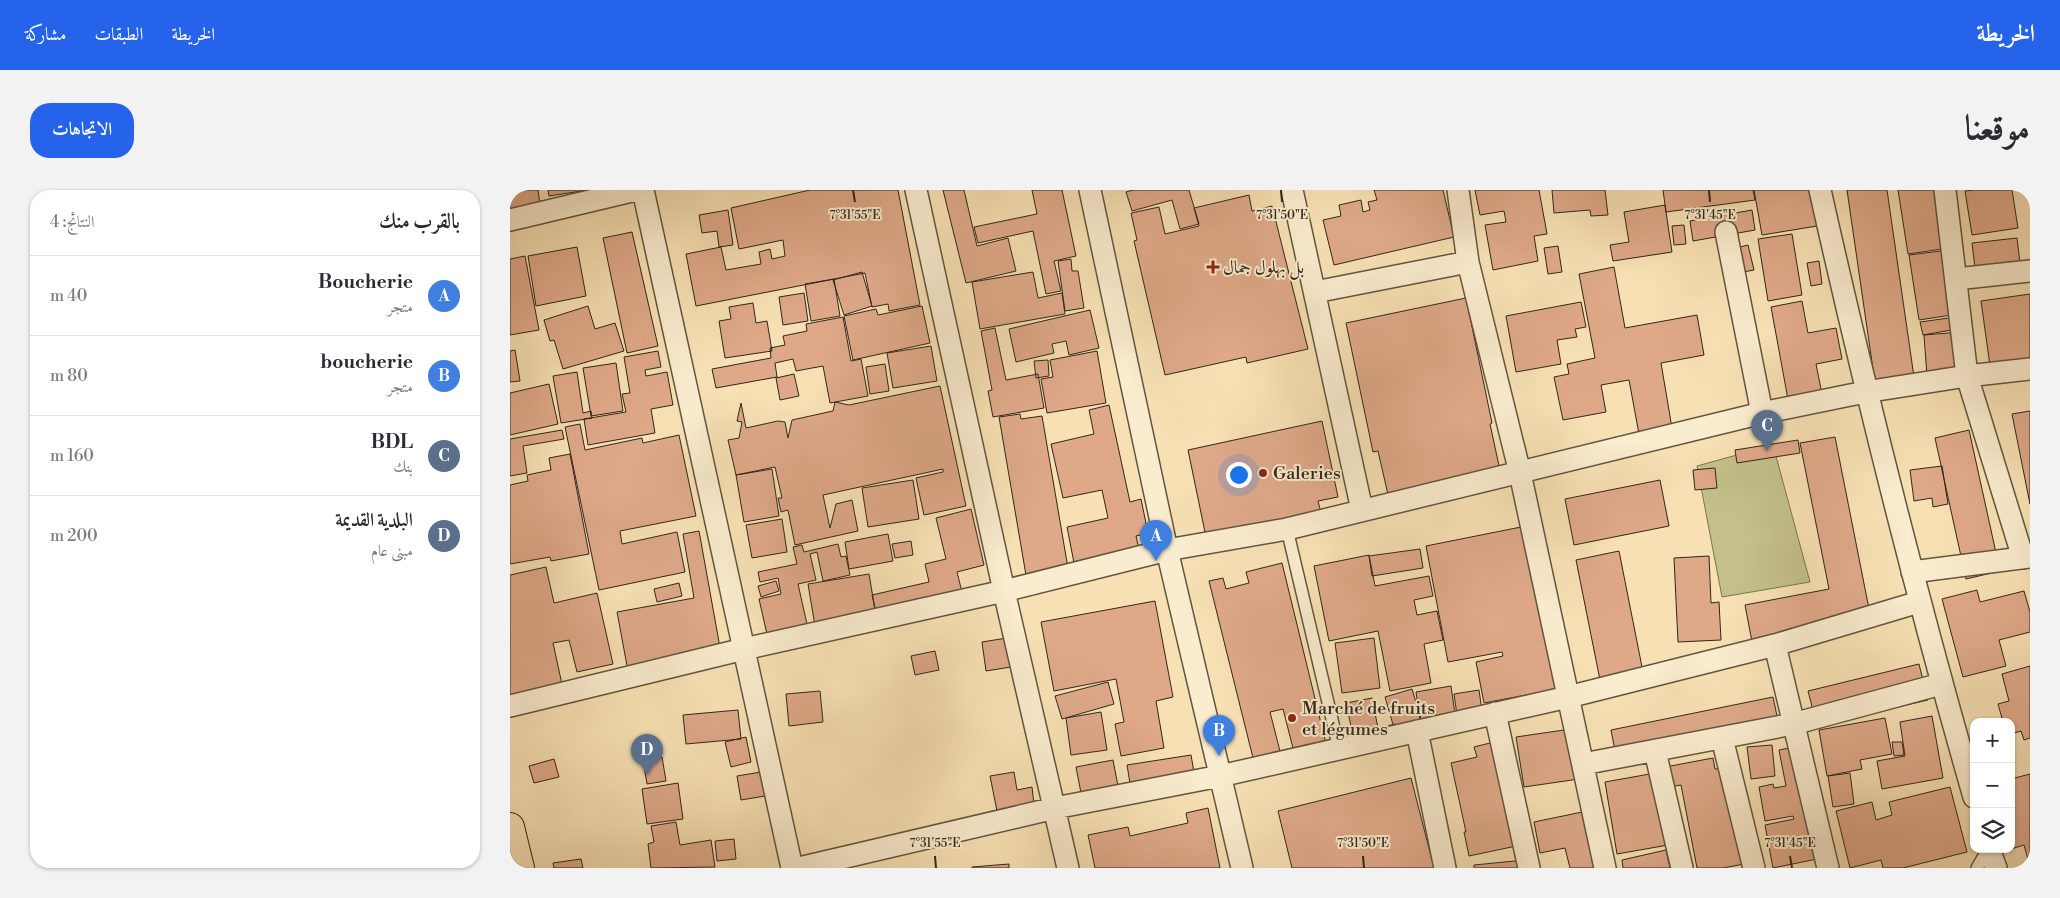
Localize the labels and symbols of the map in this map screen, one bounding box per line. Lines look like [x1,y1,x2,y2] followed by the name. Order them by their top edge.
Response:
[830,208,880,223] text: 7°31'55"E
[1256,208,1308,223] text: 7°31'50"E
[1684,208,1736,223] text: 7°31'45"E
[1223,256,1304,280] place label: بل بهلول جمال
[1207,261,1219,273] marker: بل بهلول جمال
[1751,410,1783,451] pin: C
[1226,462,1252,488] your location
[1273,462,1341,485] place label: Galeries
[1257,467,1269,479] marker: Galeries
[1140,520,1172,561] pin: A
[1302,697,1435,741] place label: Marché de fruits et légumes
[1286,712,1298,724] marker: Marché de fruits et légumes
[1203,715,1235,756] pin: B
[631,734,663,775] pin: D
[910,836,960,851] text: 7°31'55"E
[1337,836,1389,851] text: 7°31'50"E
[1764,836,1816,851] text: 7°31'45"E

